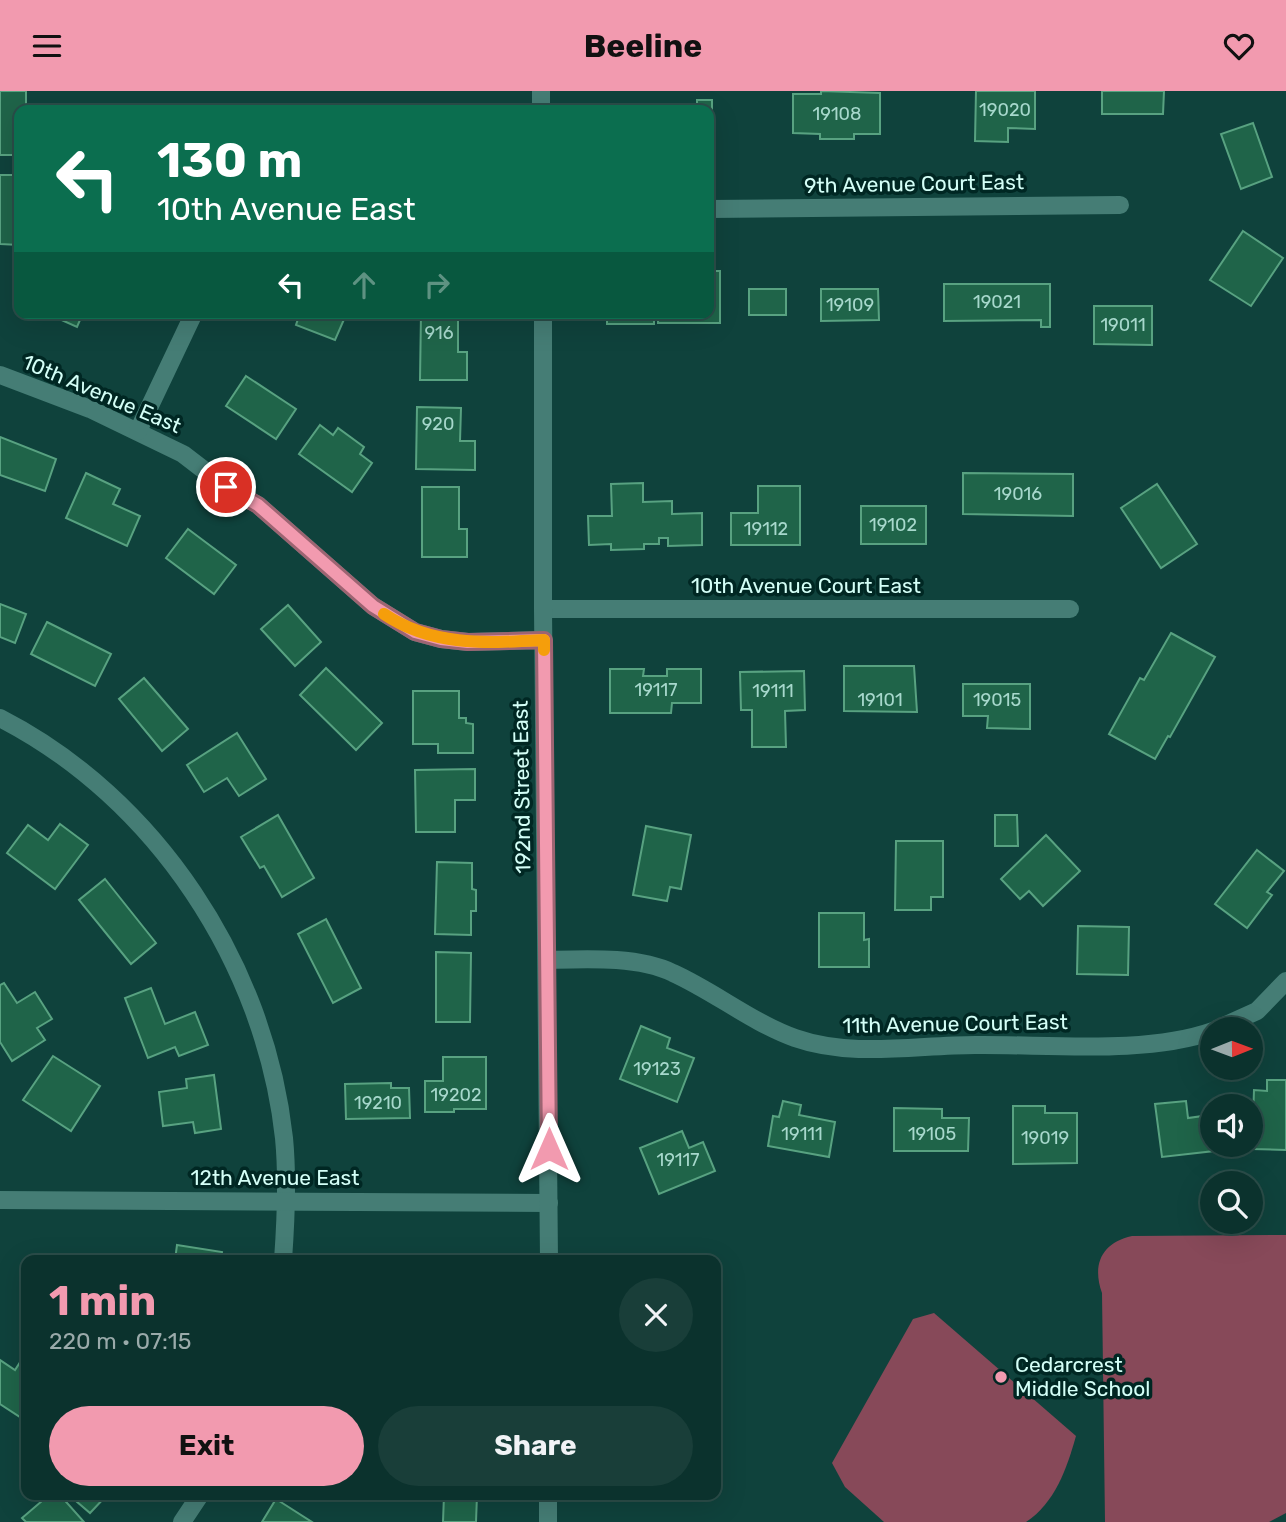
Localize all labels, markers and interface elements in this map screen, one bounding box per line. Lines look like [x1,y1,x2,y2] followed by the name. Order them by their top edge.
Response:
[28,27,66,65] icon: menu
[584,27,702,65] text: Beeline
[1220,27,1258,65] icon: heart
[979,99,1031,121] house number: 19020
[813,103,861,125] house number: 19108
[157,131,302,189] text: 130 m
[42,133,133,224] icon: left
[804,169,1024,198] street label: 9th Avenue Court East
[157,190,416,228] text: 10th Avenue East
[272,266,310,304] icon: left
[345,266,383,304] icon: ahead
[418,266,456,304] icon: right
[973,291,1021,313] house number: 19021
[826,294,874,316] house number: 19109
[1100,314,1146,336] house number: 19011
[424,322,454,344] house number: 916
[19,349,185,438] street label: 10th Avenue East
[422,413,454,435] house number: 920
[196,457,256,517] pin
[207,468,245,506] icon: arrive
[994,483,1042,505] house number: 19016
[869,514,917,536] house number: 19102
[744,518,788,540] house number: 19112
[691,573,921,598] street label: 10th Avenue Court East
[634,679,678,701] house number: 19117
[752,680,794,702] house number: 19111
[857,689,903,711] house number: 19101
[973,689,1021,711] house number: 19015
[507,700,536,874] street label: 192nd Street East
[842,1009,1068,1038] street label: 11th Avenue Court East
[1200,1017,1264,1080] north arrow
[1200,1017,1263,1234] map controls
[633,1058,681,1080] house number: 19123
[431,1084,481,1106] house number: 19202
[354,1092,402,1114] house number: 19210
[1200,1094,1263,1157] button: sound
[512,1112,586,1186] position arrow
[781,1123,823,1145] house number: 19111
[908,1123,956,1145] house number: 19105
[1021,1127,1069,1149] house number: 19019
[656,1149,700,1171] house number: 19117
[191,1165,359,1190] street label: 12th Avenue East
[1200,1171,1263,1234] button: search
[49,1276,156,1326] text: 1 min
[619,1278,693,1352] button: close
[49,1327,191,1355] text: 220 m · 07:15
[1015,1352,1150,1401] place label: Cedarcrest Middle School
[993,1369,1009,1385] marker: Cedarcrest Middle School
[49,1406,364,1486] button: Exit
[378,1406,693,1486] button: Share

